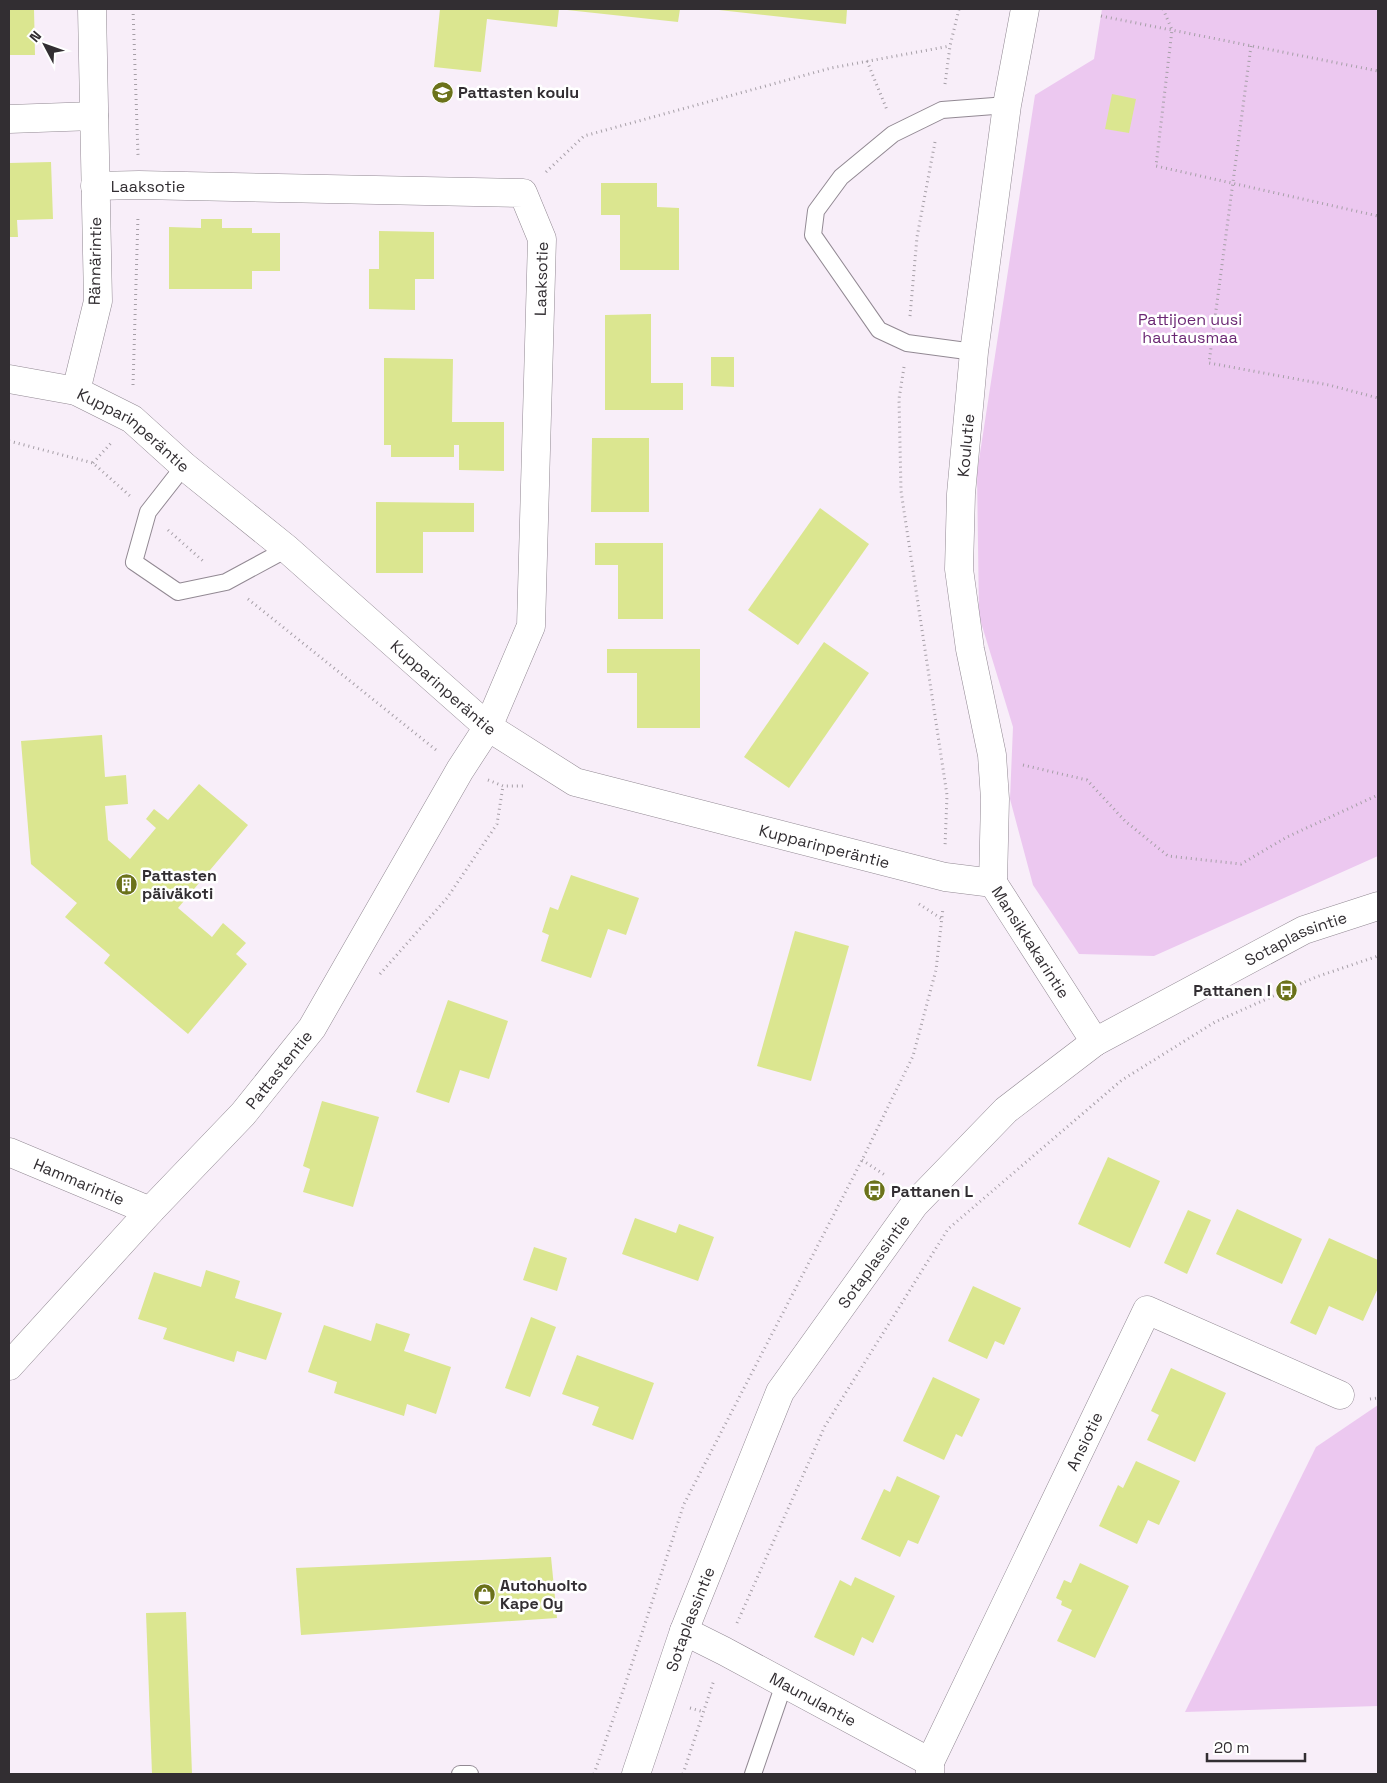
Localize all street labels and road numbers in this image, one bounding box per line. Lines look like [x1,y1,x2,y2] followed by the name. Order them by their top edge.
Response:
[111,176,185,197] street label: Laaksotie
[84,217,106,305] street label: Rännärintie
[529,241,552,316] street label: Laaksotie
[74,383,194,477] street label: Kupparinperäntie
[952,413,979,478] street label: Koulutie
[386,635,500,740] street label: Kupparinperäntie
[757,819,892,873] street label: Kupparinperäntie
[987,882,1075,1002] street label: Mansikkakarintie
[1241,906,1349,970] street label: Sotaplassintie
[241,1026,317,1113] street label: Pattastentie
[30,1153,128,1210] street label: Hammarintie
[833,1210,914,1312] street label: Sotaplassintie
[1061,1408,1107,1474] street label: Ansiotie
[661,1564,719,1674] street label: Sotaplassintie
[766,1667,860,1731] street label: Maunulantie

